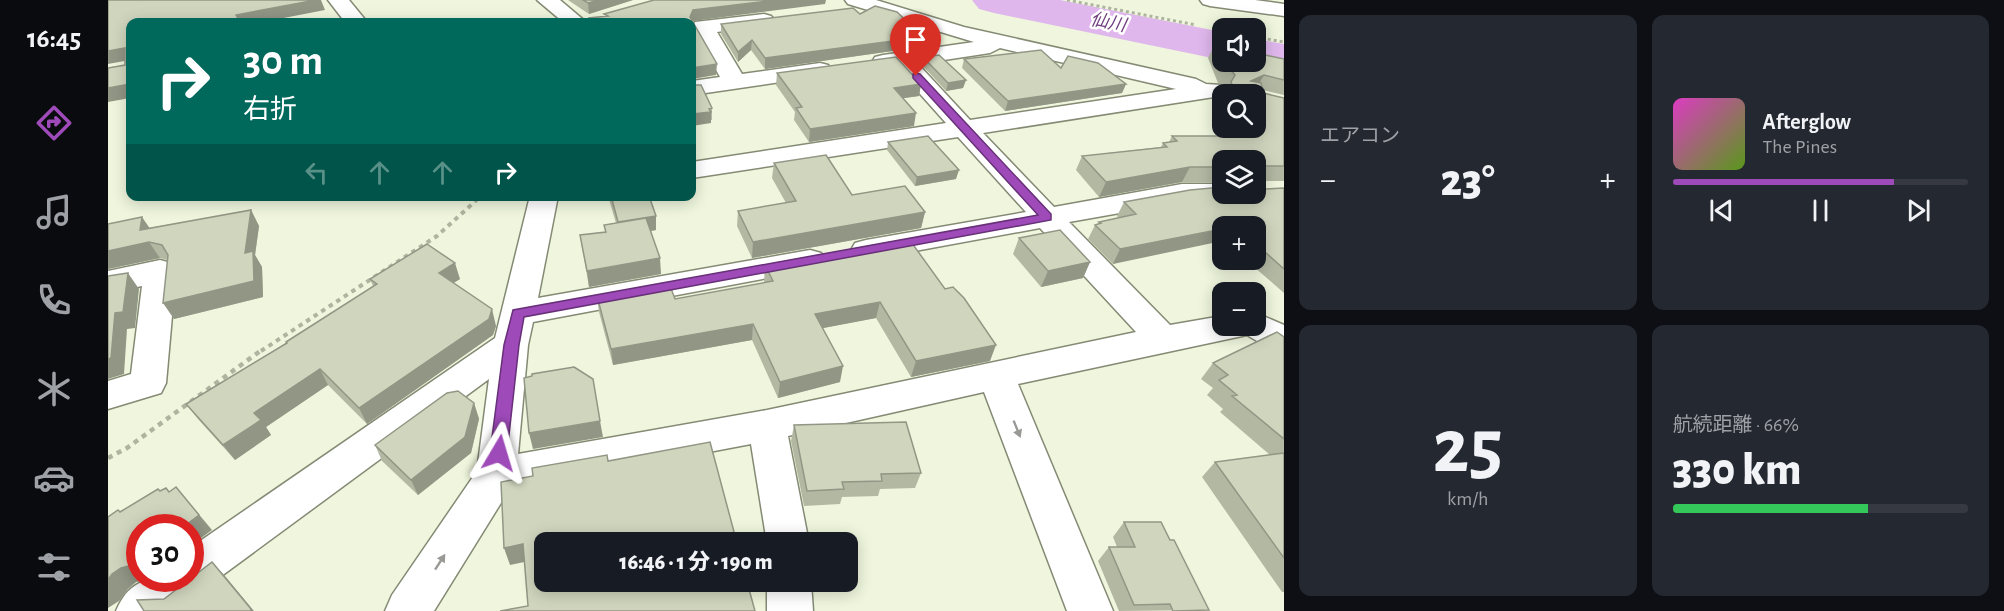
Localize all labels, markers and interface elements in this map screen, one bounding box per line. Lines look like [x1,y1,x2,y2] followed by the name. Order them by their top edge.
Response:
[1089,9,1130,36] water label: 仙川
[890,14,941,76] pin
[1212,18,1266,336] map controls
[1212,18,1266,72] button: sound
[899,23,932,56] icon: arrive
[27,25,81,52] text: 16:45
[243,40,323,82] text: 30 m
[144,42,222,120] icon: right
[1212,84,1266,138] button: search
[243,96,297,123] text: 右折
[33,102,75,144] icon: directions
[1763,111,1851,133] text: Afterglow
[1320,126,1400,146] text: エアコン
[1763,137,1837,157] text: The Pines
[1212,150,1266,204] button: layers
[300,156,333,189] icon: left
[363,156,396,189] icon: ahead
[426,156,459,189] icon: ahead
[489,156,522,189] icon: right
[1441,159,1495,204] text: 23°
[1320,164,1336,197] text: −
[1600,164,1616,197] text: +
[33,191,75,233] icon: music
[1705,194,1738,227] icon: previous
[1804,194,1837,227] icon: pause
[1902,194,1935,227] icon: next
[1212,216,1266,270] button: +
[33,279,75,321] icon: phone
[1212,282,1266,336] button: −
[33,368,75,410] icon: climate
[1433,409,1503,487] text: 25
[1673,415,1799,435] text: 航続距離 · 66%
[1013,420,1022,438] one-way arrow
[467,421,531,485] position arrow
[1673,448,1801,493] text: 330 km
[33,457,75,499] icon: car
[1447,489,1488,509] text: km/h
[126,514,204,592] speed limit sign: 30
[33,546,75,588] icon: filters
[619,551,773,573] text: 16:46 · 1 分 · 190 m
[434,554,445,570] one-way arrow

